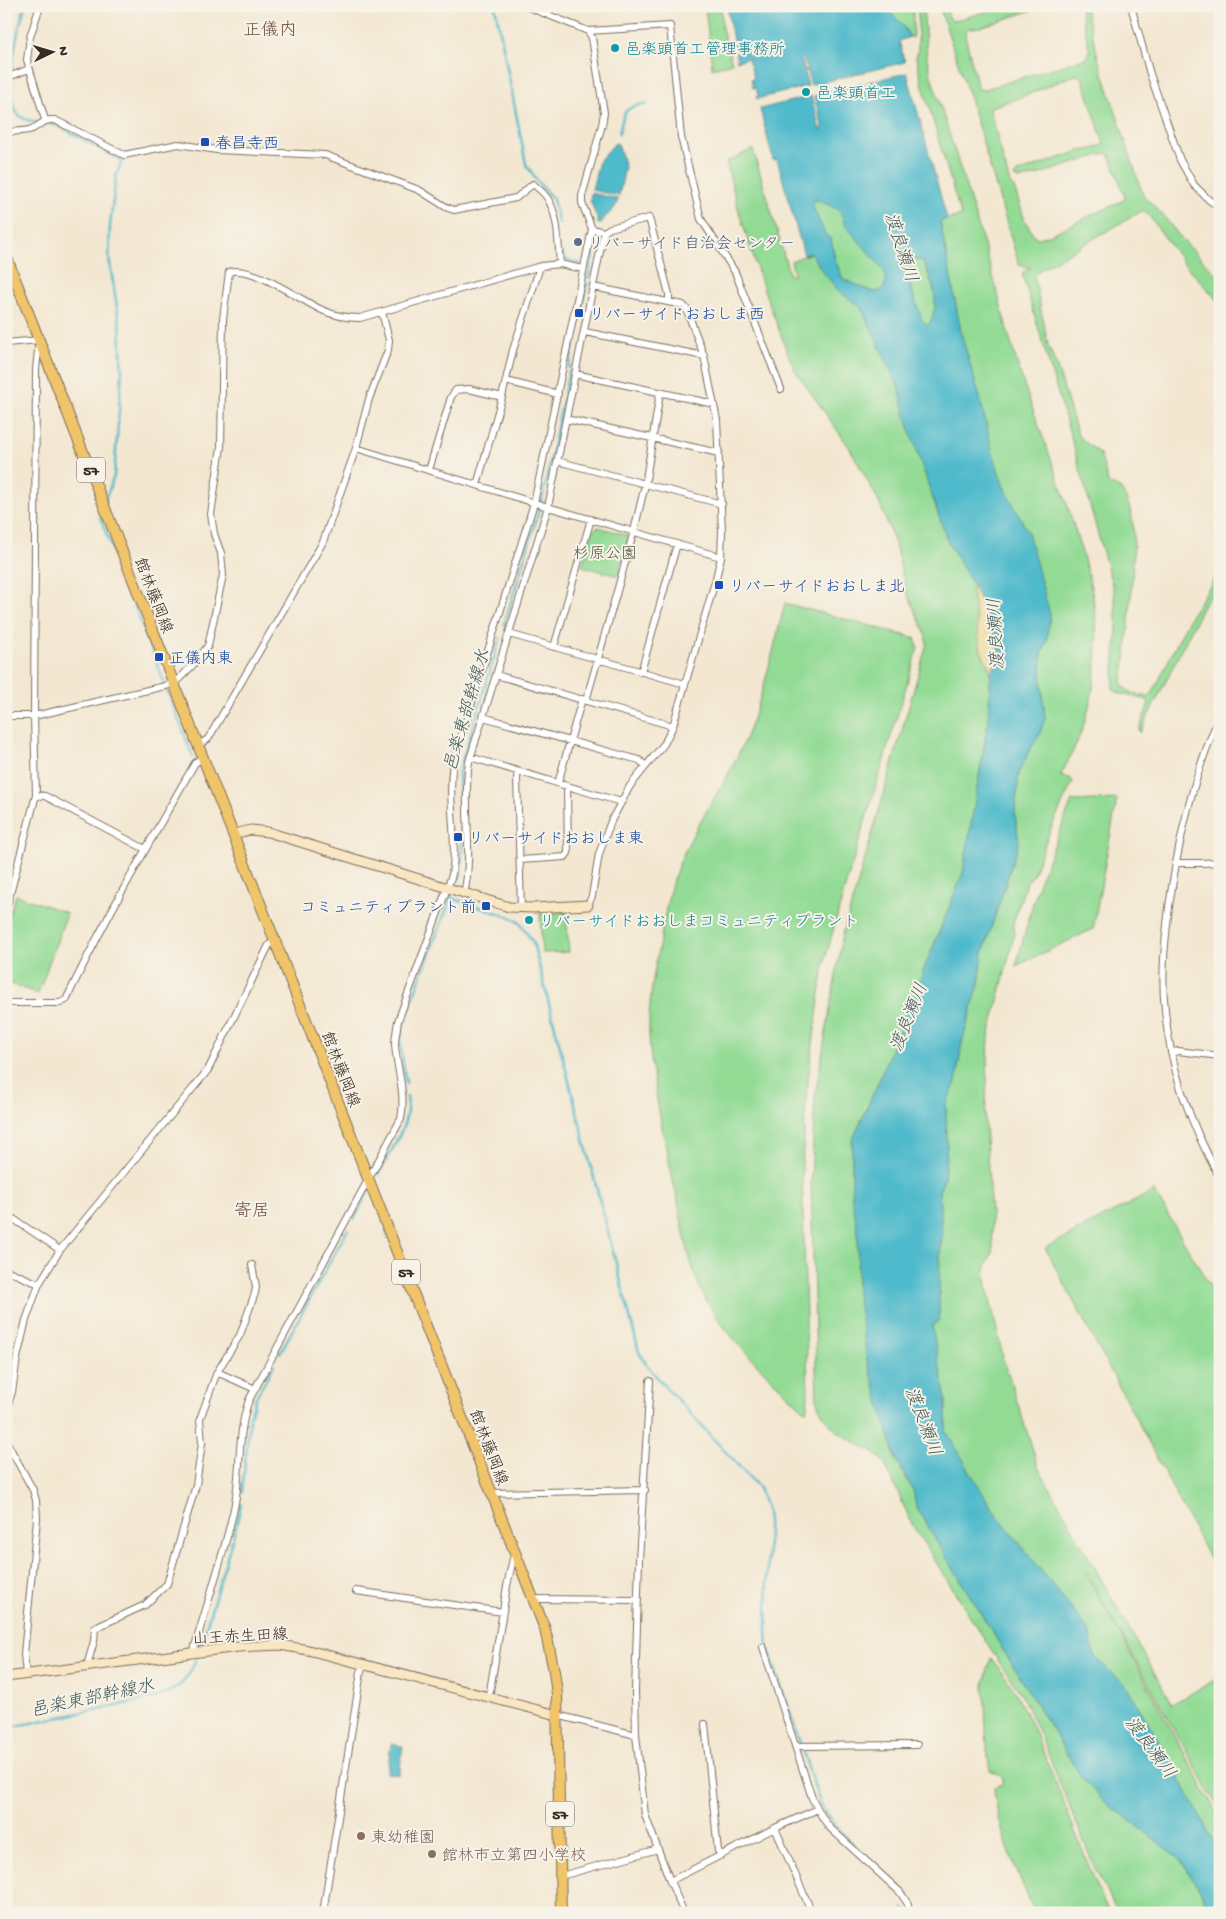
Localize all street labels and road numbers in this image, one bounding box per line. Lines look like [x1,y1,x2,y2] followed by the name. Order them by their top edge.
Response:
[77,458,105,482] road number: 57
[129,555,177,637] street label: 館林藤岡線
[316,1029,364,1111] street label: 館林藤岡線
[392,1260,420,1284] road number: 57
[464,1407,512,1489] street label: 館林藤岡線
[192,1624,289,1650] street label: 山王赤生田線
[546,1802,574,1826] road number: 57

